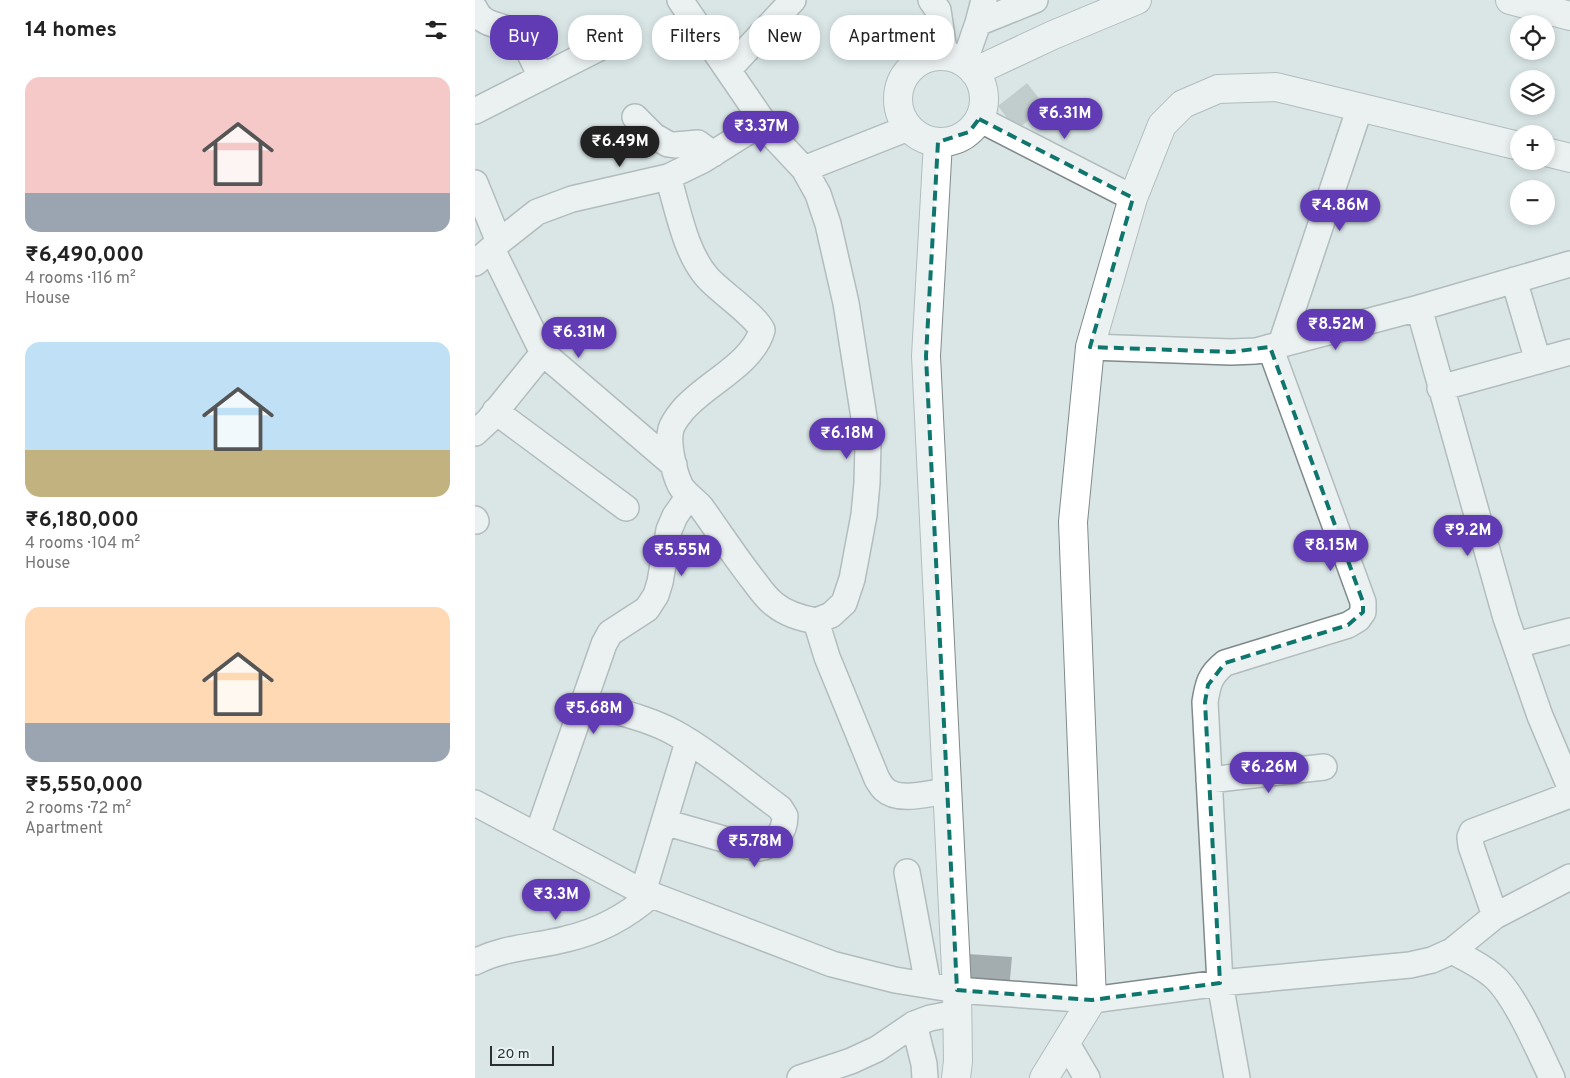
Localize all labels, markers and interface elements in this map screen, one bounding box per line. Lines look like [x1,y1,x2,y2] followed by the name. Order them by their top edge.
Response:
[490,15,558,60] chip: Buy
[568,15,642,60] chip: Rent
[652,15,739,60] chip: Filters
[749,15,820,60] chip: New
[830,15,954,60] chip: Apartment
[1510,15,1555,225] map controls
[1510,15,1555,60] button: locate
[422,16,450,44] icon: filters
[25,17,117,44] text: 14 homes
[1510,70,1555,115] button: layers
[1024,98,1106,140] pin: ₹6.31M
[1038,104,1092,124] text: ₹6.31M
[193,109,283,199] icon: home
[720,110,802,153] pin: ₹3.37M
[734,117,788,137] text: ₹3.37M
[1510,125,1555,170] button: +
[579,126,661,168] pin: ₹6.49M
[591,132,649,152] text: ₹6.49M
[1510,180,1555,225] button: −
[1299,190,1381,232] pin: ₹4.86M
[1311,196,1369,216] text: ₹4.86M
[25,242,144,269] text: ₹6,490,000
[25,269,136,289] text: 4 rooms · 116 m²
[25,289,70,309] text: House
[1295,308,1377,351] pin: ₹8.52M
[1308,315,1364,335] text: ₹8.52M
[538,316,620,359] pin: ₹6.31M
[552,323,606,343] text: ₹6.31M
[193,374,283,464] icon: home
[806,418,888,460] pin: ₹6.18M
[820,424,874,444] text: ₹6.18M
[25,507,139,534] text: ₹6,180,000
[1433,514,1503,557] pin: ₹9.2M
[1445,521,1491,541] text: ₹9.2M
[1290,530,1372,572] pin: ₹8.15M
[25,534,140,554] text: 4 rooms · 104 m²
[641,534,723,577] pin: ₹5.55M
[1304,536,1358,556] text: ₹8.15M
[654,541,710,561] text: ₹5.55M
[25,554,70,574] text: House
[193,639,283,729] icon: home
[553,692,635,735] pin: ₹5.68M
[566,699,622,719] text: ₹5.68M
[1228,752,1310,794] pin: ₹6.26M
[1241,758,1297,778] text: ₹6.26M
[25,772,143,799] text: ₹5,550,000
[25,799,131,819] text: 2 rooms · 72 m²
[25,819,103,839] text: Apartment
[714,826,796,868] pin: ₹5.78M
[728,832,782,852] text: ₹5.78M
[521,878,591,921] pin: ₹3.3M
[533,885,579,905] text: ₹3.3M
[490,1043,554,1066] scale bar
[497,1046,530,1063] text: 20 m

